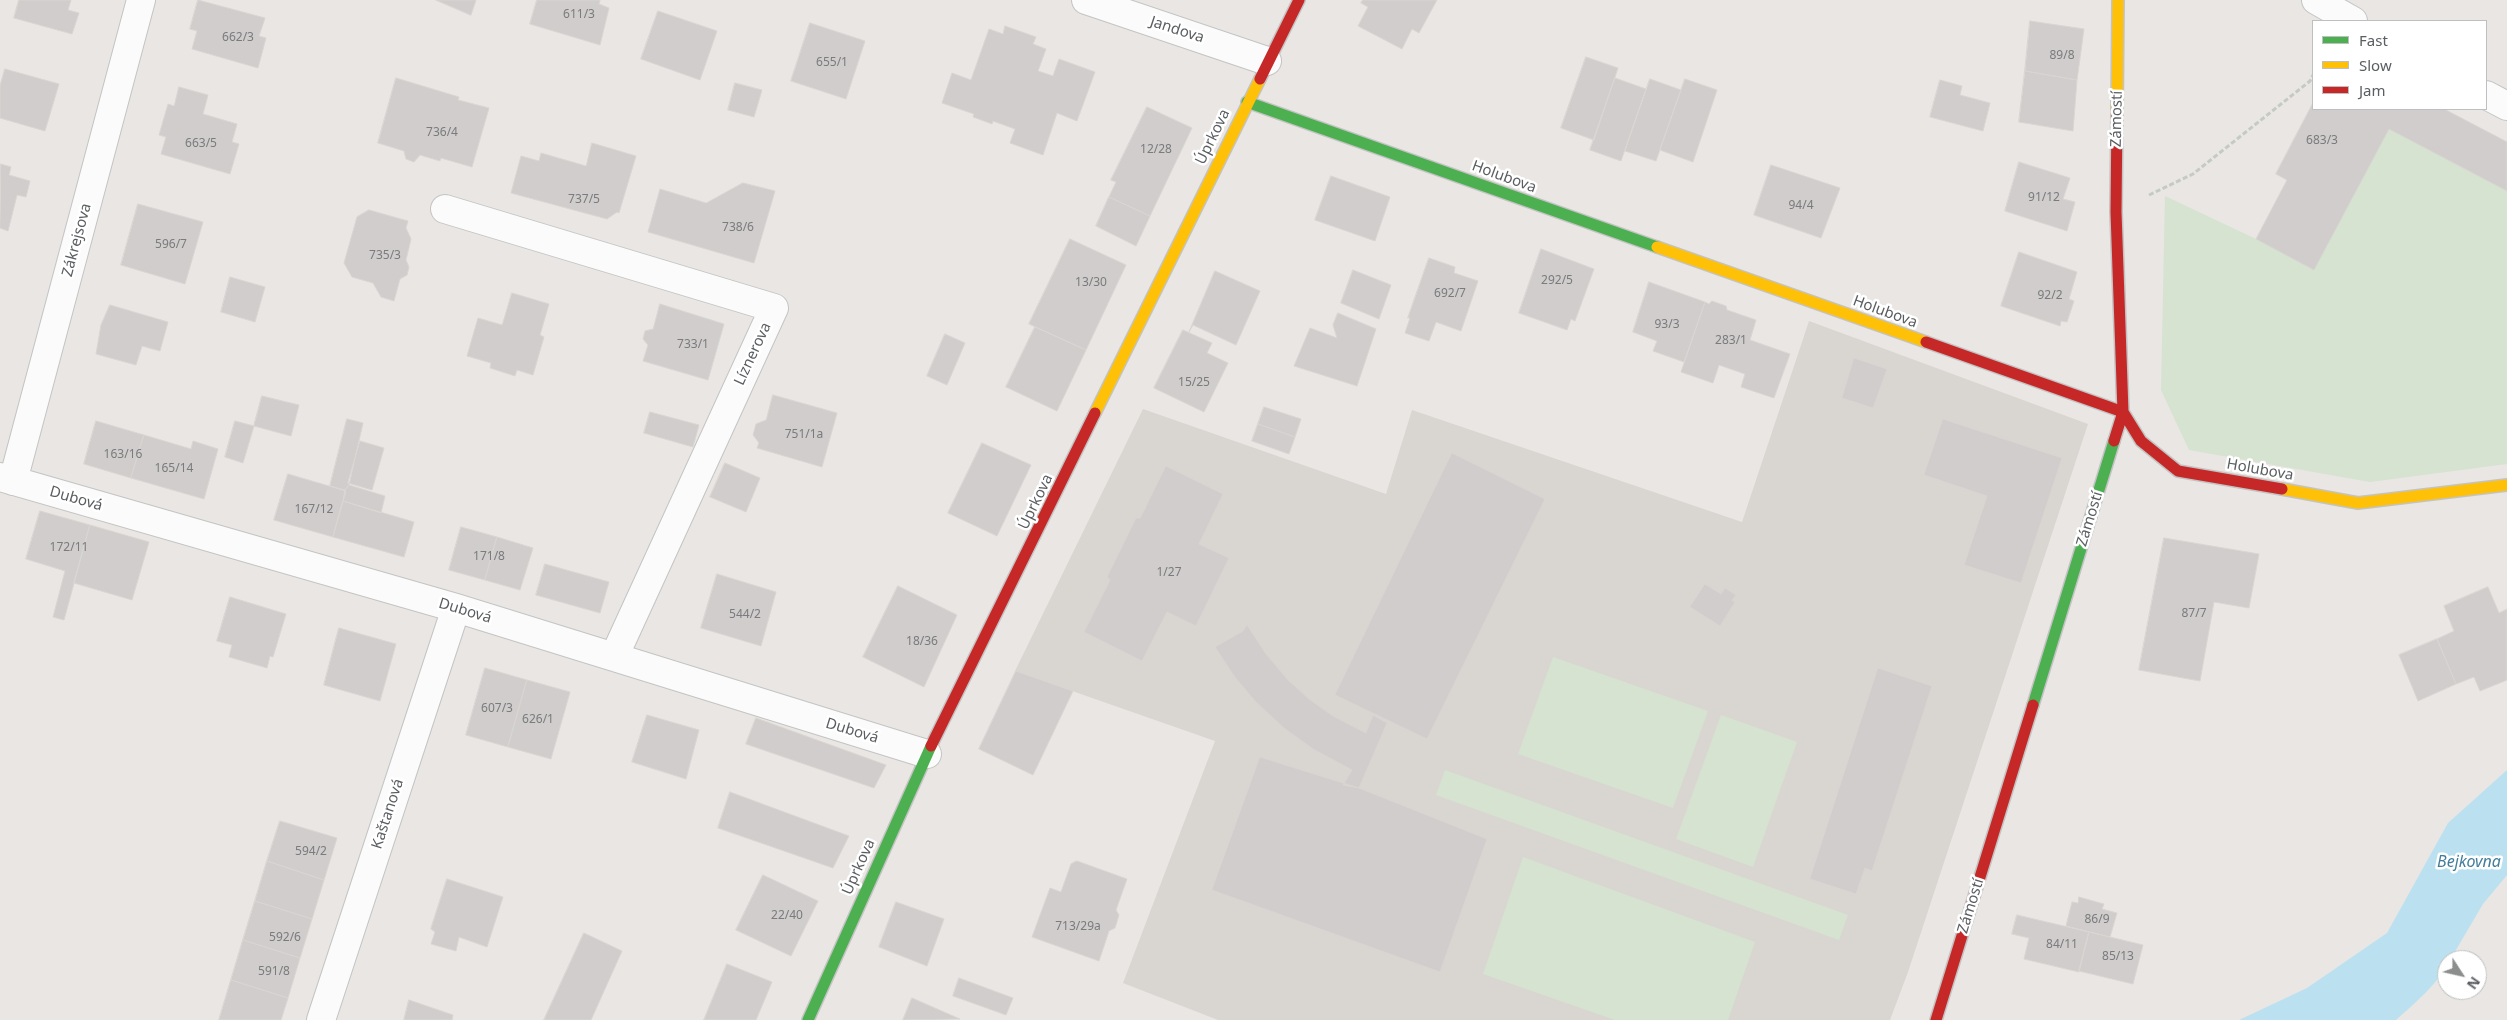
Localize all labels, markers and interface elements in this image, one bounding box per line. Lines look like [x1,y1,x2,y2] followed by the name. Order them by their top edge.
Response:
[563,8,595,22] house number: 611/3
[1148,13,1206,47] street label: Jandova
[2312,20,2487,110] legend
[2359,30,2388,50] text: Fast
[222,31,254,45] house number: 662/3
[2049,49,2075,63] house number: 89/8
[2359,55,2392,75] text: Slow
[816,56,848,70] house number: 655/1
[2359,80,2386,100] text: Jam
[2108,91,2126,147] street label: Zámostí
[1192,106,1234,168] street label: Úprkova
[426,126,458,140] house number: 736/4
[2306,134,2338,148] house number: 683/3
[185,137,217,151] house number: 663/5
[1140,143,1172,157] house number: 12/28
[1469,157,1539,197] street label: Holubova
[2028,191,2060,205] house number: 91/12
[568,193,600,207] house number: 737/5
[1788,199,1814,213] house number: 94/4
[59,201,95,279] street label: Zákrejsova
[722,221,754,235] house number: 738/6
[155,238,187,252] house number: 596/7
[369,249,401,263] house number: 735/3
[1541,274,1573,288] house number: 292/5
[1075,276,1107,290] house number: 13/30
[1434,287,1466,301] house number: 692/7
[2037,289,2063,303] house number: 92/2
[1850,292,1920,332] street label: Holubova
[1654,318,1680,332] house number: 93/3
[731,320,775,388] street label: Líznerova
[1715,334,1747,348] house number: 283/1
[677,338,709,352] house number: 733/1
[1178,376,1210,390] house number: 15/25
[785,428,823,442] house number: 751/1a
[104,448,142,462] house number: 163/16
[2225,455,2295,485] street label: Holubova
[155,462,193,476] house number: 165/14
[1015,471,1057,533] street label: Úprkova
[47,483,105,515] street label: Dubová
[2073,489,2107,549] street label: Zámostí
[295,503,333,517] house number: 167/12
[50,541,88,555] house number: 172/11
[473,550,505,564] house number: 171/8
[1156,566,1182,580] house number: 1/27
[436,594,494,628] street label: Dubová
[2181,607,2207,621] house number: 87/7
[729,608,761,622] house number: 544/2
[906,635,938,649] house number: 18/36
[481,702,513,716] house number: 607/3
[522,713,554,727] house number: 626/1
[823,714,881,748] street label: Dubová
[368,777,408,851] street label: Kaštanová
[839,836,879,898] street label: Úprkova
[295,845,327,859] house number: 594/2
[2437,852,2501,872] water label: Bejkovna
[1954,876,1988,936] street label: Zámostí
[771,909,803,923] house number: 22/40
[2084,913,2110,927] house number: 86/9
[1055,920,1101,934] house number: 713/29a
[269,931,301,945] house number: 592/6
[2046,938,2078,952] house number: 84/11
[2102,950,2134,964] house number: 85/13
[2437,950,2487,1000] north arrow
[258,965,290,979] house number: 591/8
[2463,973,2485,993] text: N

